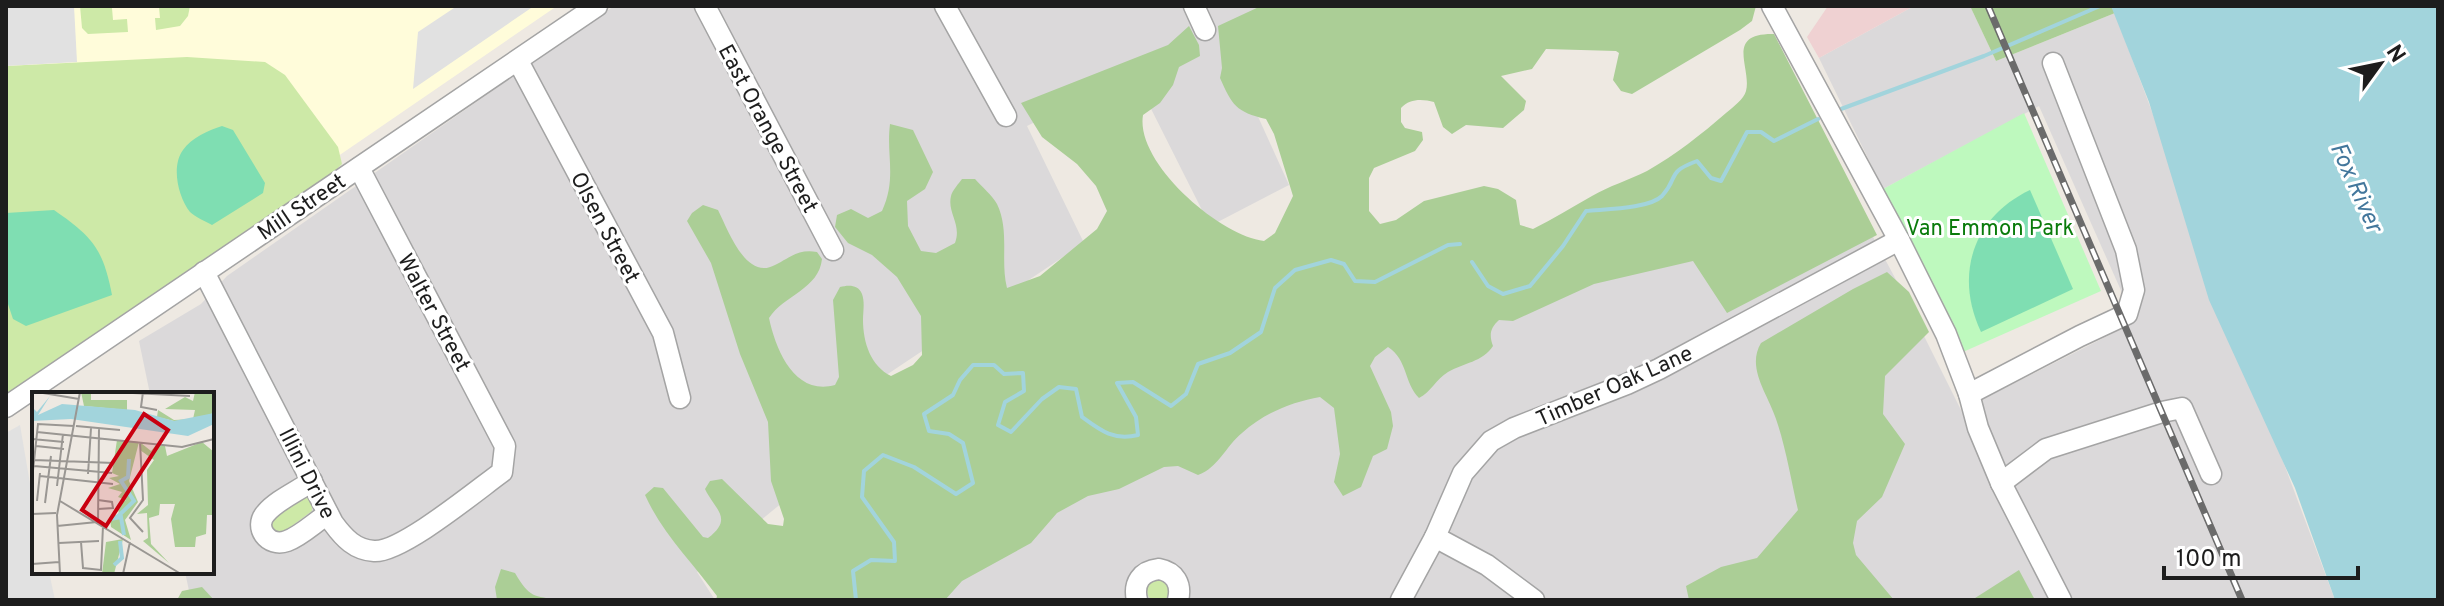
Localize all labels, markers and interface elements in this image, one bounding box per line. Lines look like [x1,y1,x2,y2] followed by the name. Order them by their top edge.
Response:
[2340,24,2420,104] north arrow
[711,40,823,218] street label: East Orange Street
[2379,40,2410,68] text: N
[2322,138,2389,239] water label: Fox River
[563,168,644,288] street label: Olsen Street
[253,169,352,247] street label: Mill Street
[1906,216,2074,243] park label: Van Emmon Park
[390,250,475,377] street label: Walter Street
[1533,341,1697,434] street label: Timber Oak Lane
[32,392,214,574] inset map
[271,424,340,524] street label: Illini Drive
[2164,530,2358,580] scale bar
[2176,545,2242,575] text: 100 m

